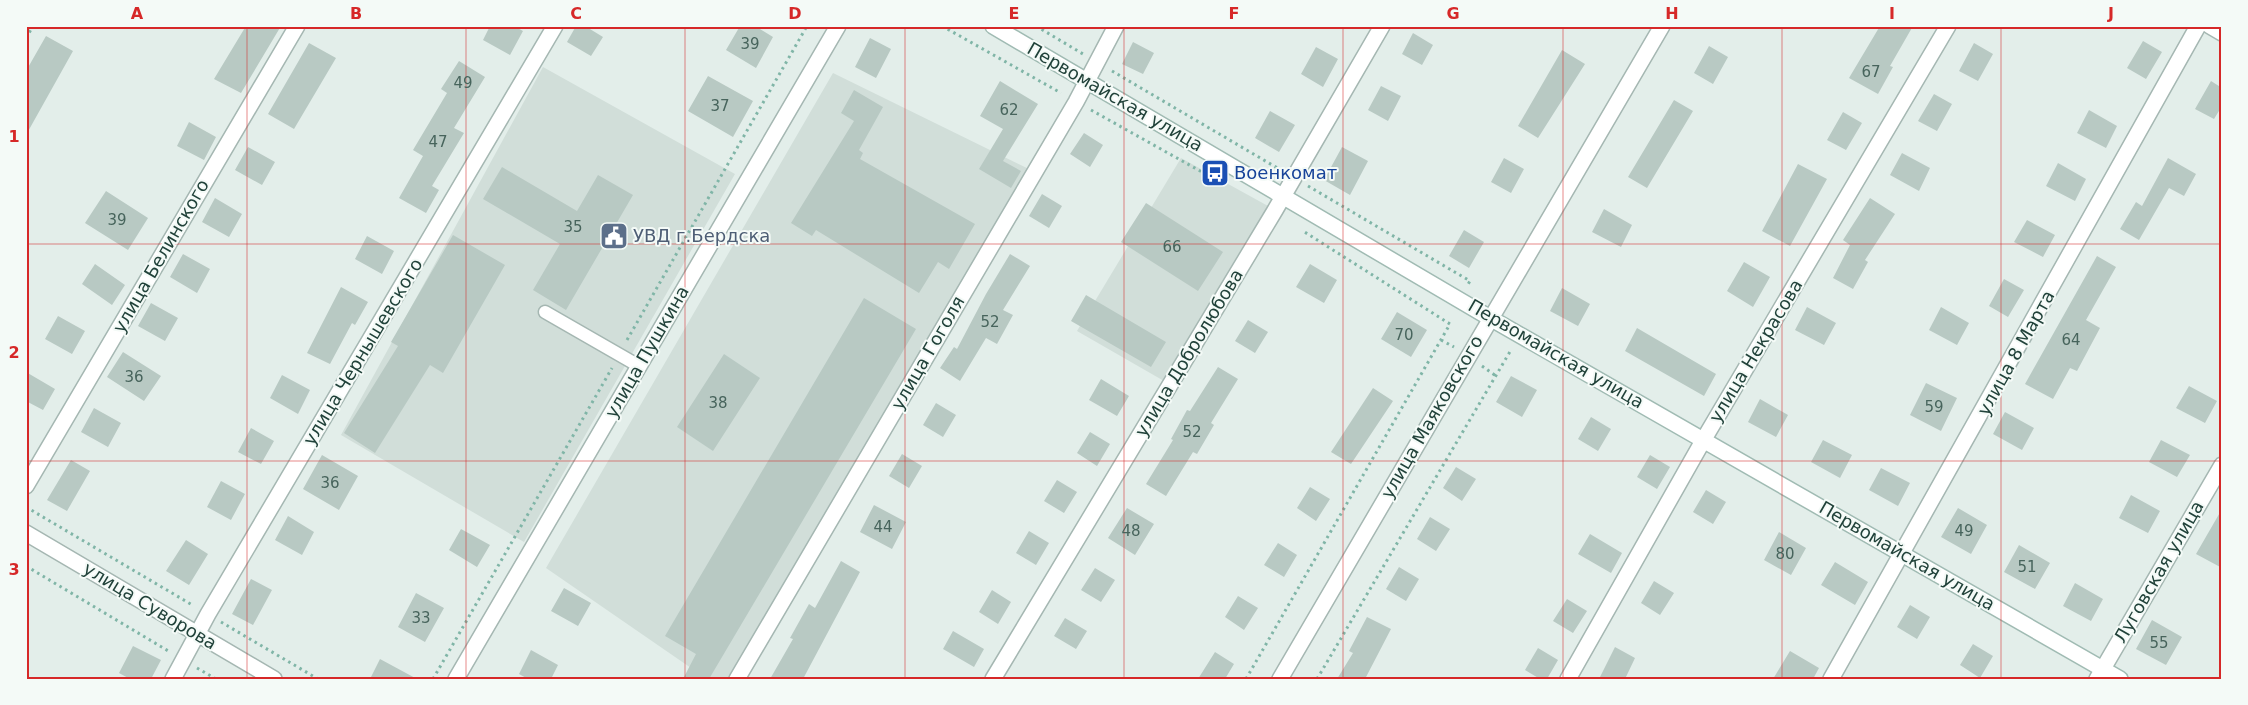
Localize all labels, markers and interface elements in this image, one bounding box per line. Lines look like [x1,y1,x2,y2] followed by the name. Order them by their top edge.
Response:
[131,4,144,23] text: A
[350,4,362,23] text: B
[570,4,582,23] text: C
[788,4,802,23] text: D
[1009,4,1019,23] text: E
[1229,4,1239,23] text: F
[1446,4,1460,23] text: G
[1665,4,1679,23] text: H
[1889,4,1895,23] text: I
[2107,4,2114,23] text: J
[740,35,760,53] house number: 39
[1024,38,1207,156] street label: Первомайская улица
[1861,63,1881,81] house number: 67
[453,74,473,92] house number: 49
[710,97,730,115] house number: 37
[999,101,1019,119] house number: 62
[8,127,20,146] text: 1
[428,133,448,151] house number: 47
[1200,158,1230,188] bus stop icon: Военкомат
[1234,162,1337,183] place label: Военкомат
[108,175,213,336] street label: улица Белинского
[107,211,127,229] house number: 39
[563,218,583,236] house number: 35
[599,221,629,251] public building icon: УВД г.Бердска
[633,225,770,246] place label: УВД г.Бердска
[1162,238,1182,256] house number: 66
[298,255,427,449] street label: улица Чернышевского
[1130,265,1247,440] street label: улица Добролюбова
[1705,275,1807,426] street label: улица Некрасова
[600,282,693,421] street label: улица Пушкина
[1973,287,2059,419] street label: улица 8 Марта
[887,292,969,413] street label: улица Гоголя
[1465,295,1648,413] street label: Первомайская улица
[980,313,1000,331] house number: 52
[1394,326,1414,344] house number: 70
[1376,331,1487,502] street label: улица Маяковского
[2061,331,2081,349] house number: 64
[8,343,20,362] text: 2
[124,368,144,386] house number: 36
[708,394,728,412] house number: 38
[1924,398,1944,416] house number: 59
[1182,423,1202,441] house number: 52
[320,474,340,492] house number: 36
[1816,497,1999,615] street label: Первомайская улица
[2109,497,2208,647] street label: Луговская улица
[873,518,893,536] house number: 44
[1121,522,1141,540] house number: 48
[1954,522,1974,540] house number: 49
[1775,545,1795,563] house number: 80
[80,557,221,654] street label: улица Суворова
[2017,558,2037,576] house number: 51
[8,560,20,579] text: 3
[411,609,431,627] house number: 33
[2149,634,2169,652] house number: 55

